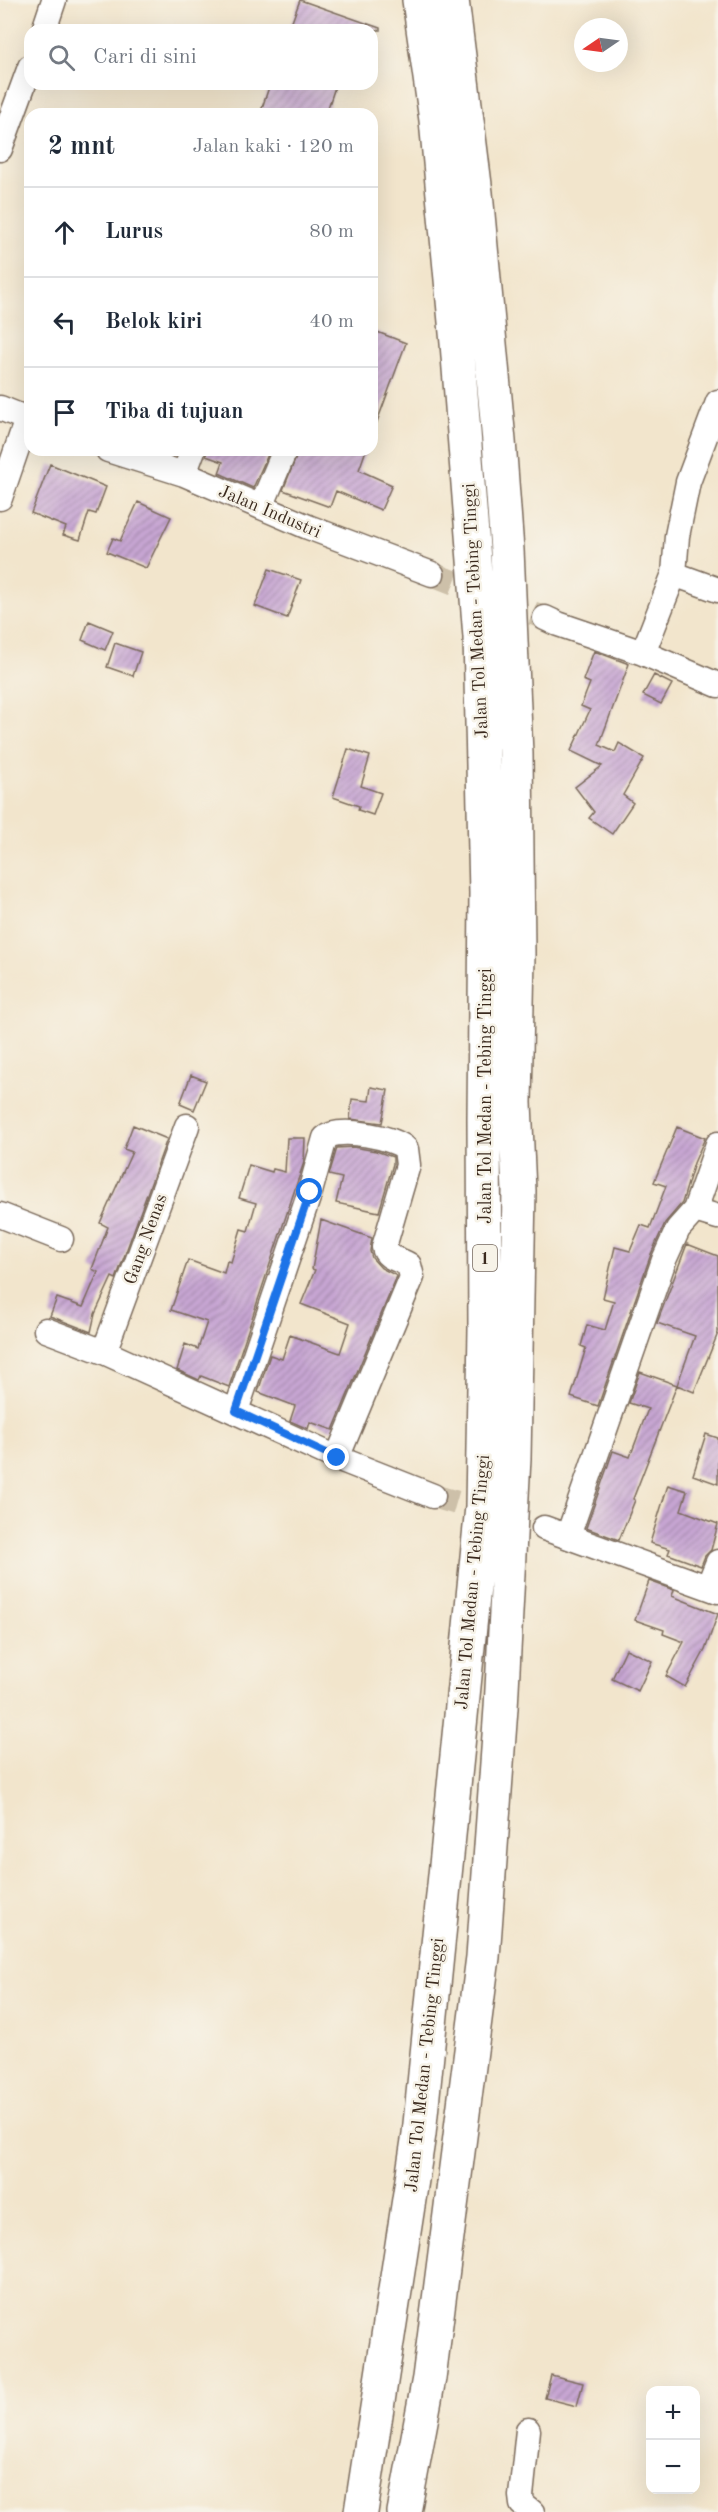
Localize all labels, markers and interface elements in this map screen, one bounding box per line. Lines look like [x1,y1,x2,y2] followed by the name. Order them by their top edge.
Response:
[574,18,628,72] north arrow
[24,24,378,90] search box
[45,41,78,74] icon: search
[93,46,197,68] text: Cari di sini
[48,134,115,160] text: 2 mnt
[192,137,354,157] text: Jalan kaki · 120 m
[48,216,81,249] icon: ahead
[105,221,163,243] text: Lurus
[309,222,354,242] text: 80 m
[48,306,81,339] icon: left
[105,311,202,333] text: Belok kiri
[309,312,354,332] text: 40 m
[48,396,81,429] icon: arrive
[105,401,243,423] text: Tiba di tujuan
[216,482,324,542] street label: Jalan Industri
[460,483,492,739] street label: Jalan Tol Medan - Tebing Tinggi
[477,968,495,1224] street label: Jalan Tol Medan - Tebing Tinggi
[296,1178,322,1204] route start
[121,1192,171,1287] street label: Gang Nenas
[473,1245,497,1271] road number: 1
[323,1444,349,1470] route end
[453,1454,493,1710] street label: Jalan Tol Medan - Tebing Tinggi
[403,1937,447,2193] street label: Jalan Tol Medan - Tebing Tinggi
[646,2386,700,2494] map controls
[646,2386,700,2440] button: +
[646,2440,700,2494] button: −

